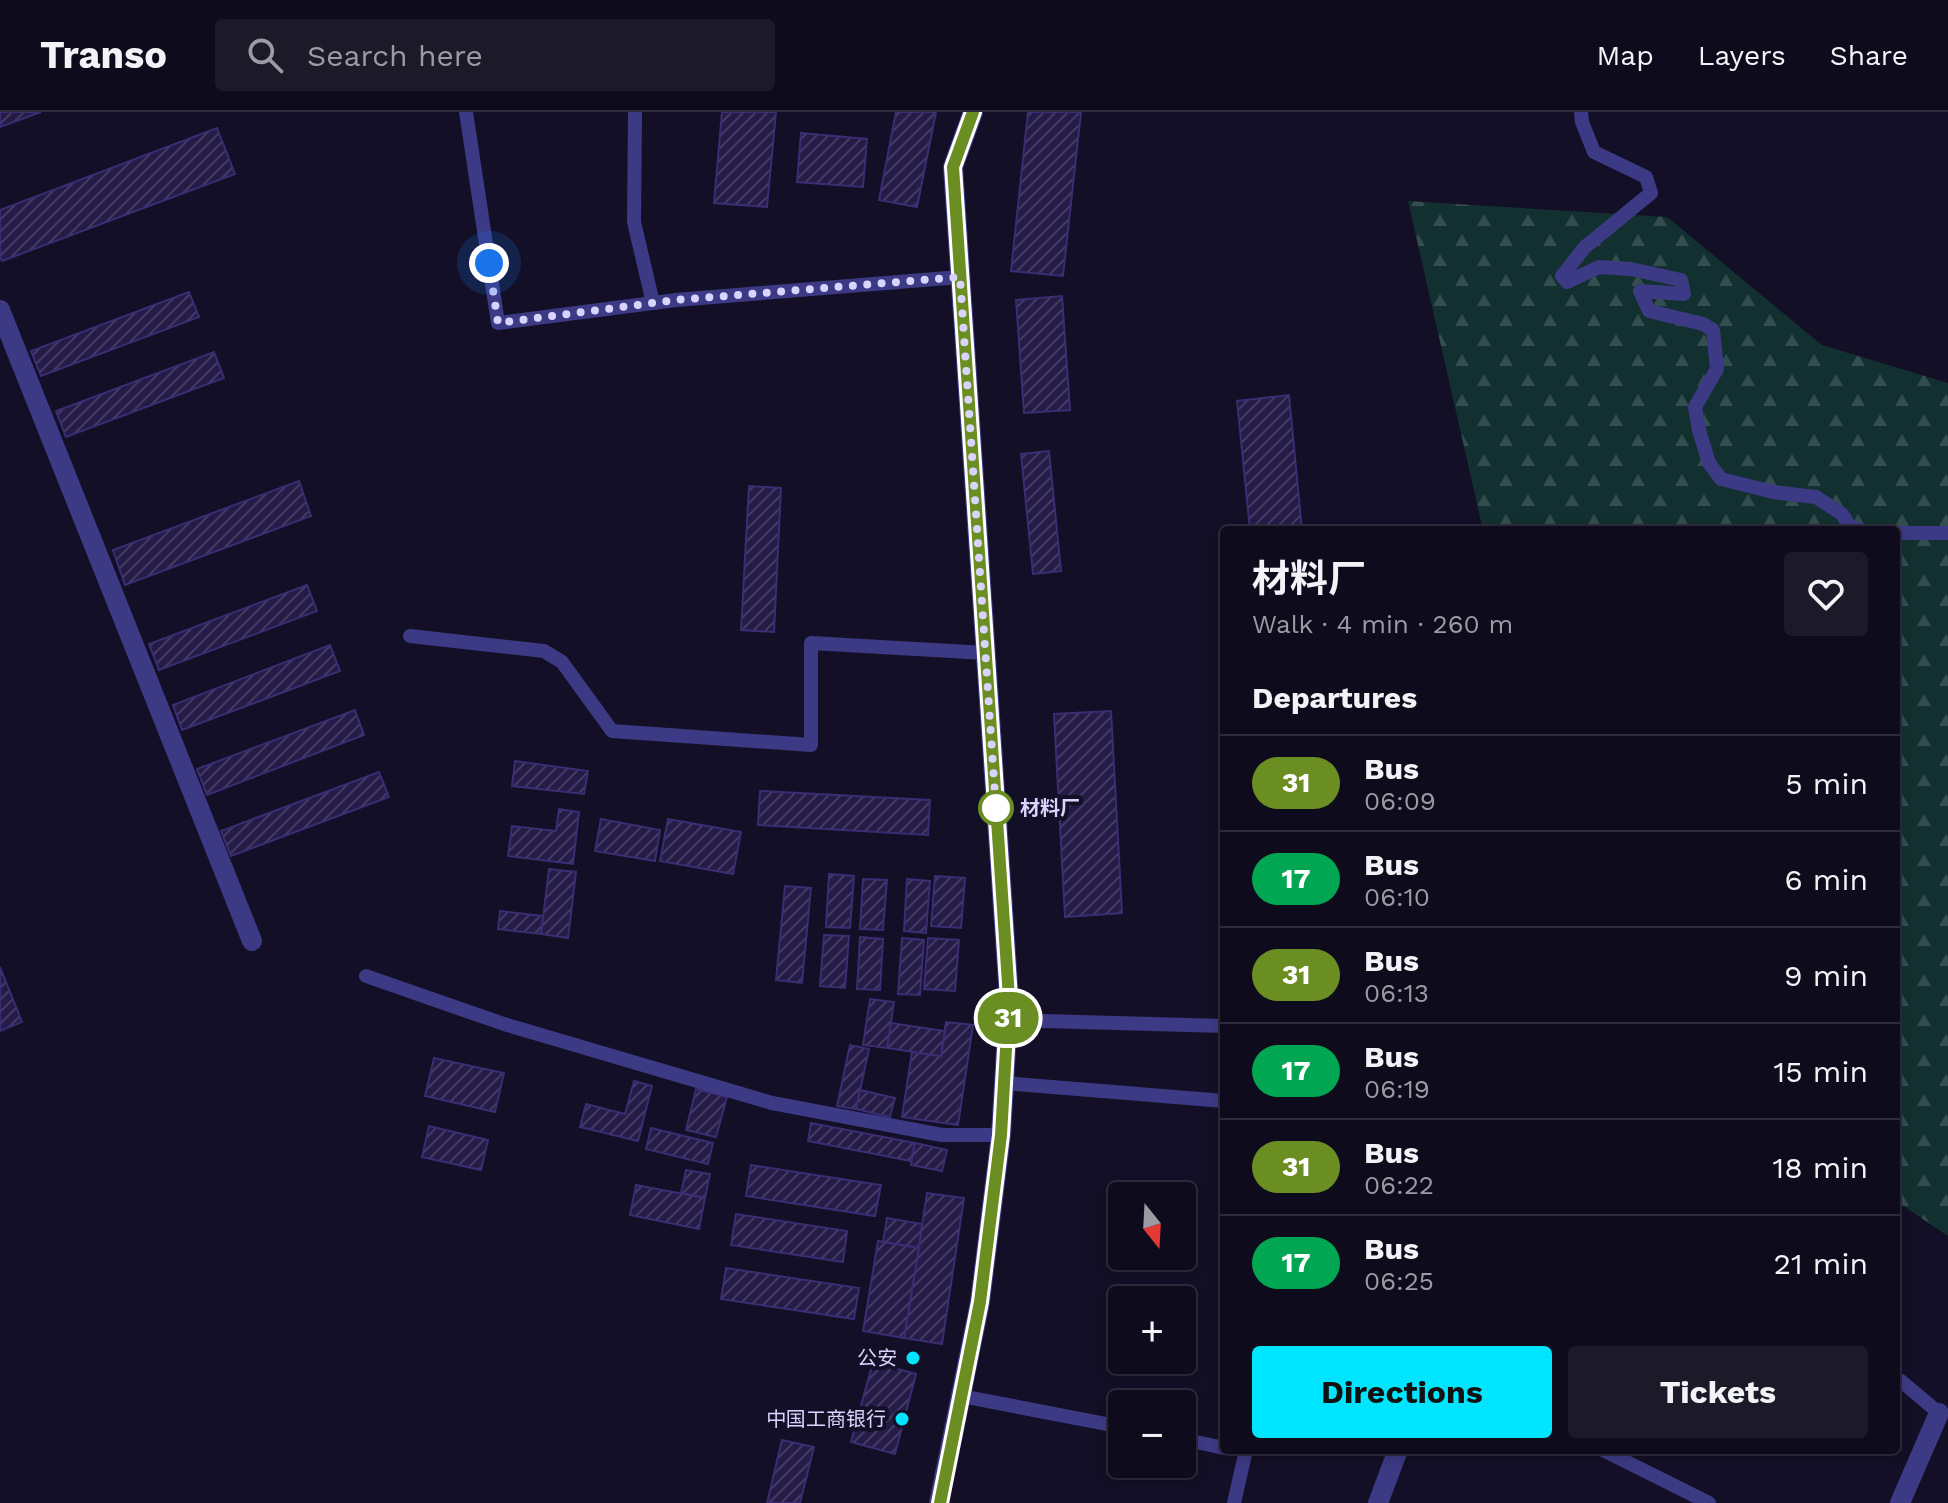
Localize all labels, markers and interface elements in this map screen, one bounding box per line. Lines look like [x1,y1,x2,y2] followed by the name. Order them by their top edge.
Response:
[215,19,775,91] search box
[40,33,167,77] text: Transo
[243,33,287,77] icon: search
[307,38,483,73] text: Search here
[1597,39,1654,72] text: Map
[1698,39,1786,72] text: Layers
[1830,39,1908,72] text: Share
[469,243,509,283] your location
[1784,552,1868,636] button: heart
[1252,557,1366,601] text: 材料厂
[1252,609,1513,639] text: Walk · 4 min · 260 m
[1252,680,1417,715] text: Departures
[1364,751,1419,786] text: Bus
[1282,766,1310,799] text: 31
[1785,766,1868,801] text: 5 min
[1364,786,1436,816] text: 06:09
[979,791,1013,825] marker: 材料厂
[1020,796,1080,820] place label: 材料厂
[1364,847,1419,882] text: Bus
[1281,862,1311,895] text: 17
[1784,862,1868,897] text: 6 min
[1364,882,1430,912] text: 06:10
[1364,943,1419,978] text: Bus
[1282,958,1310,991] text: 31
[1784,958,1868,993] text: 9 min
[1364,978,1429,1008] text: 06:13
[972,992,1044,1044] line badge: 31
[994,1001,1022,1034] text: 31
[1364,1039,1419,1074] text: Bus
[1281,1054,1311,1087] text: 17
[1773,1054,1868,1089] text: 15 min
[1364,1074,1430,1104] text: 06:19
[1364,1135,1419,1170] text: Bus
[1282,1150,1310,1183] text: 31
[1772,1150,1868,1185] text: 18 min
[1364,1170,1434,1200] text: 06:22
[1108,1182,1196,1270] north arrow
[1108,1182,1196,1478] map controls
[1364,1231,1419,1266] text: Bus
[1281,1246,1311,1279] text: 17
[1773,1246,1868,1281] text: 21 min
[1364,1266,1434,1296] text: 06:25
[1108,1286,1196,1374] button: +
[857,1346,897,1370] place label: 公安
[1252,1346,1552,1438] button: Directions
[1568,1346,1868,1438] button: Tickets
[904,1349,922,1367] marker: 公安
[1108,1390,1196,1478] button: −
[766,1407,886,1431] place label: 中国工商银行
[893,1410,911,1428] marker: 中国工商银行

